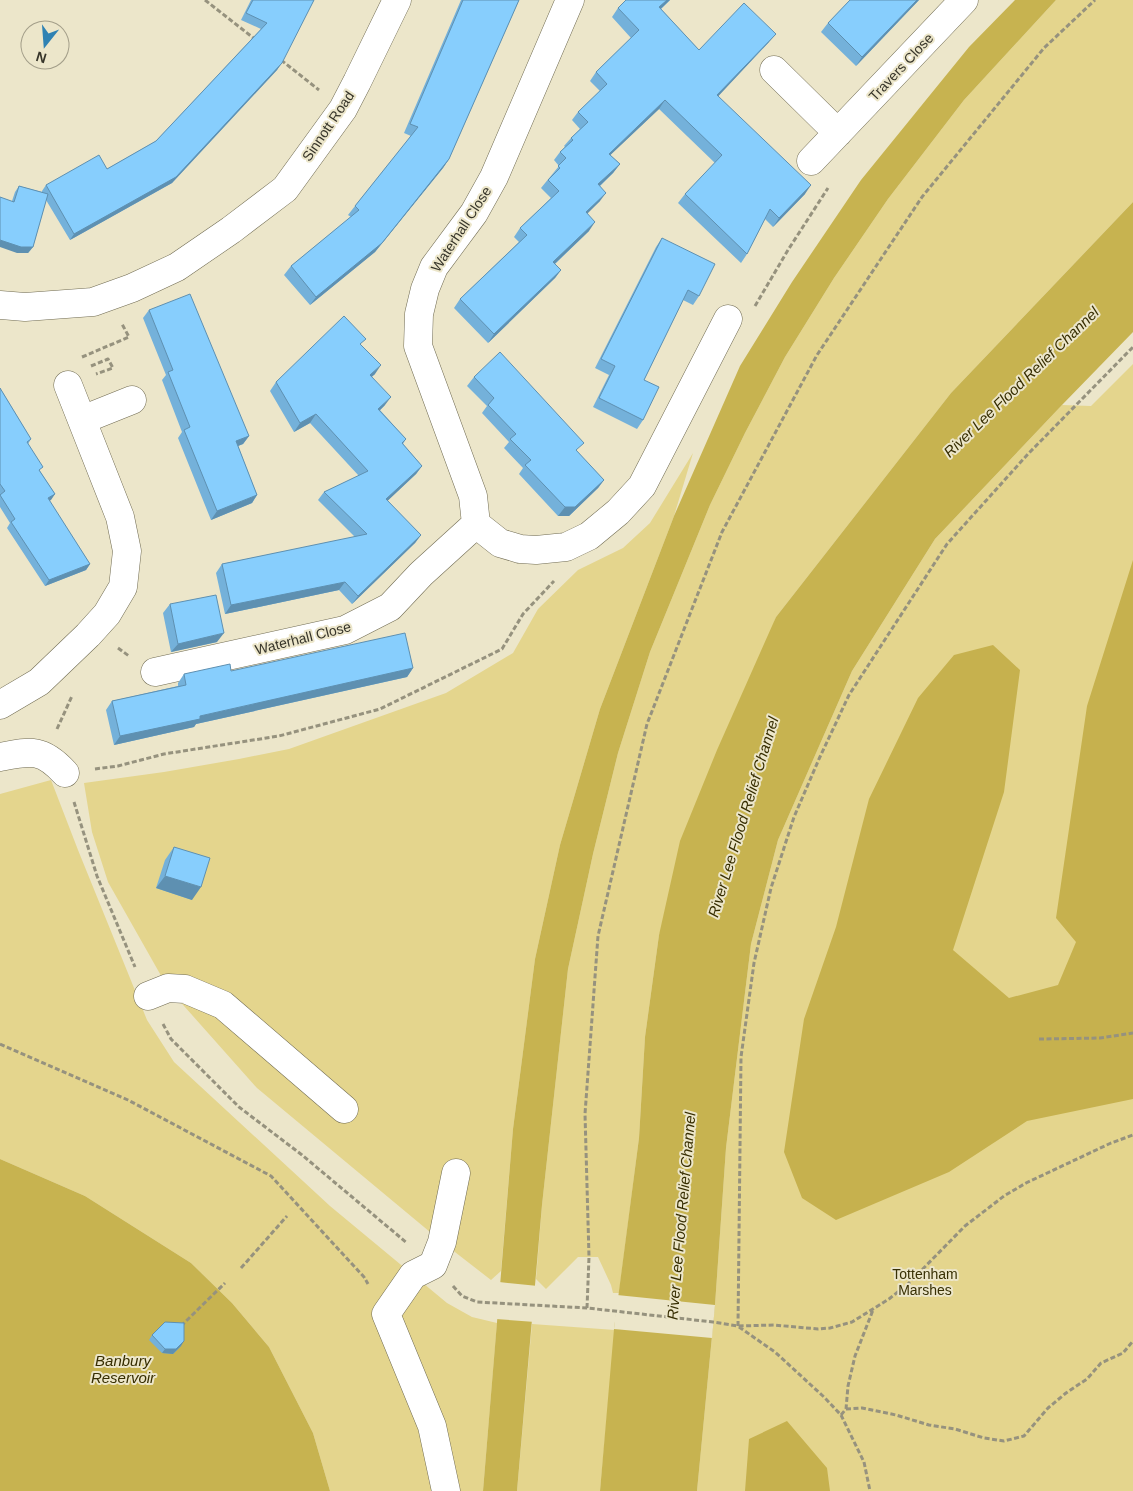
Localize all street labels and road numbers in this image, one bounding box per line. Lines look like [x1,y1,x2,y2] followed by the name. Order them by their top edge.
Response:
[866,30,937,104] street label: Travers Close
[299,88,357,164] street label: Sinnott Road
[428,183,495,275] street label: Waterhall Close
[253,618,353,658] street label: Waterhall Close

